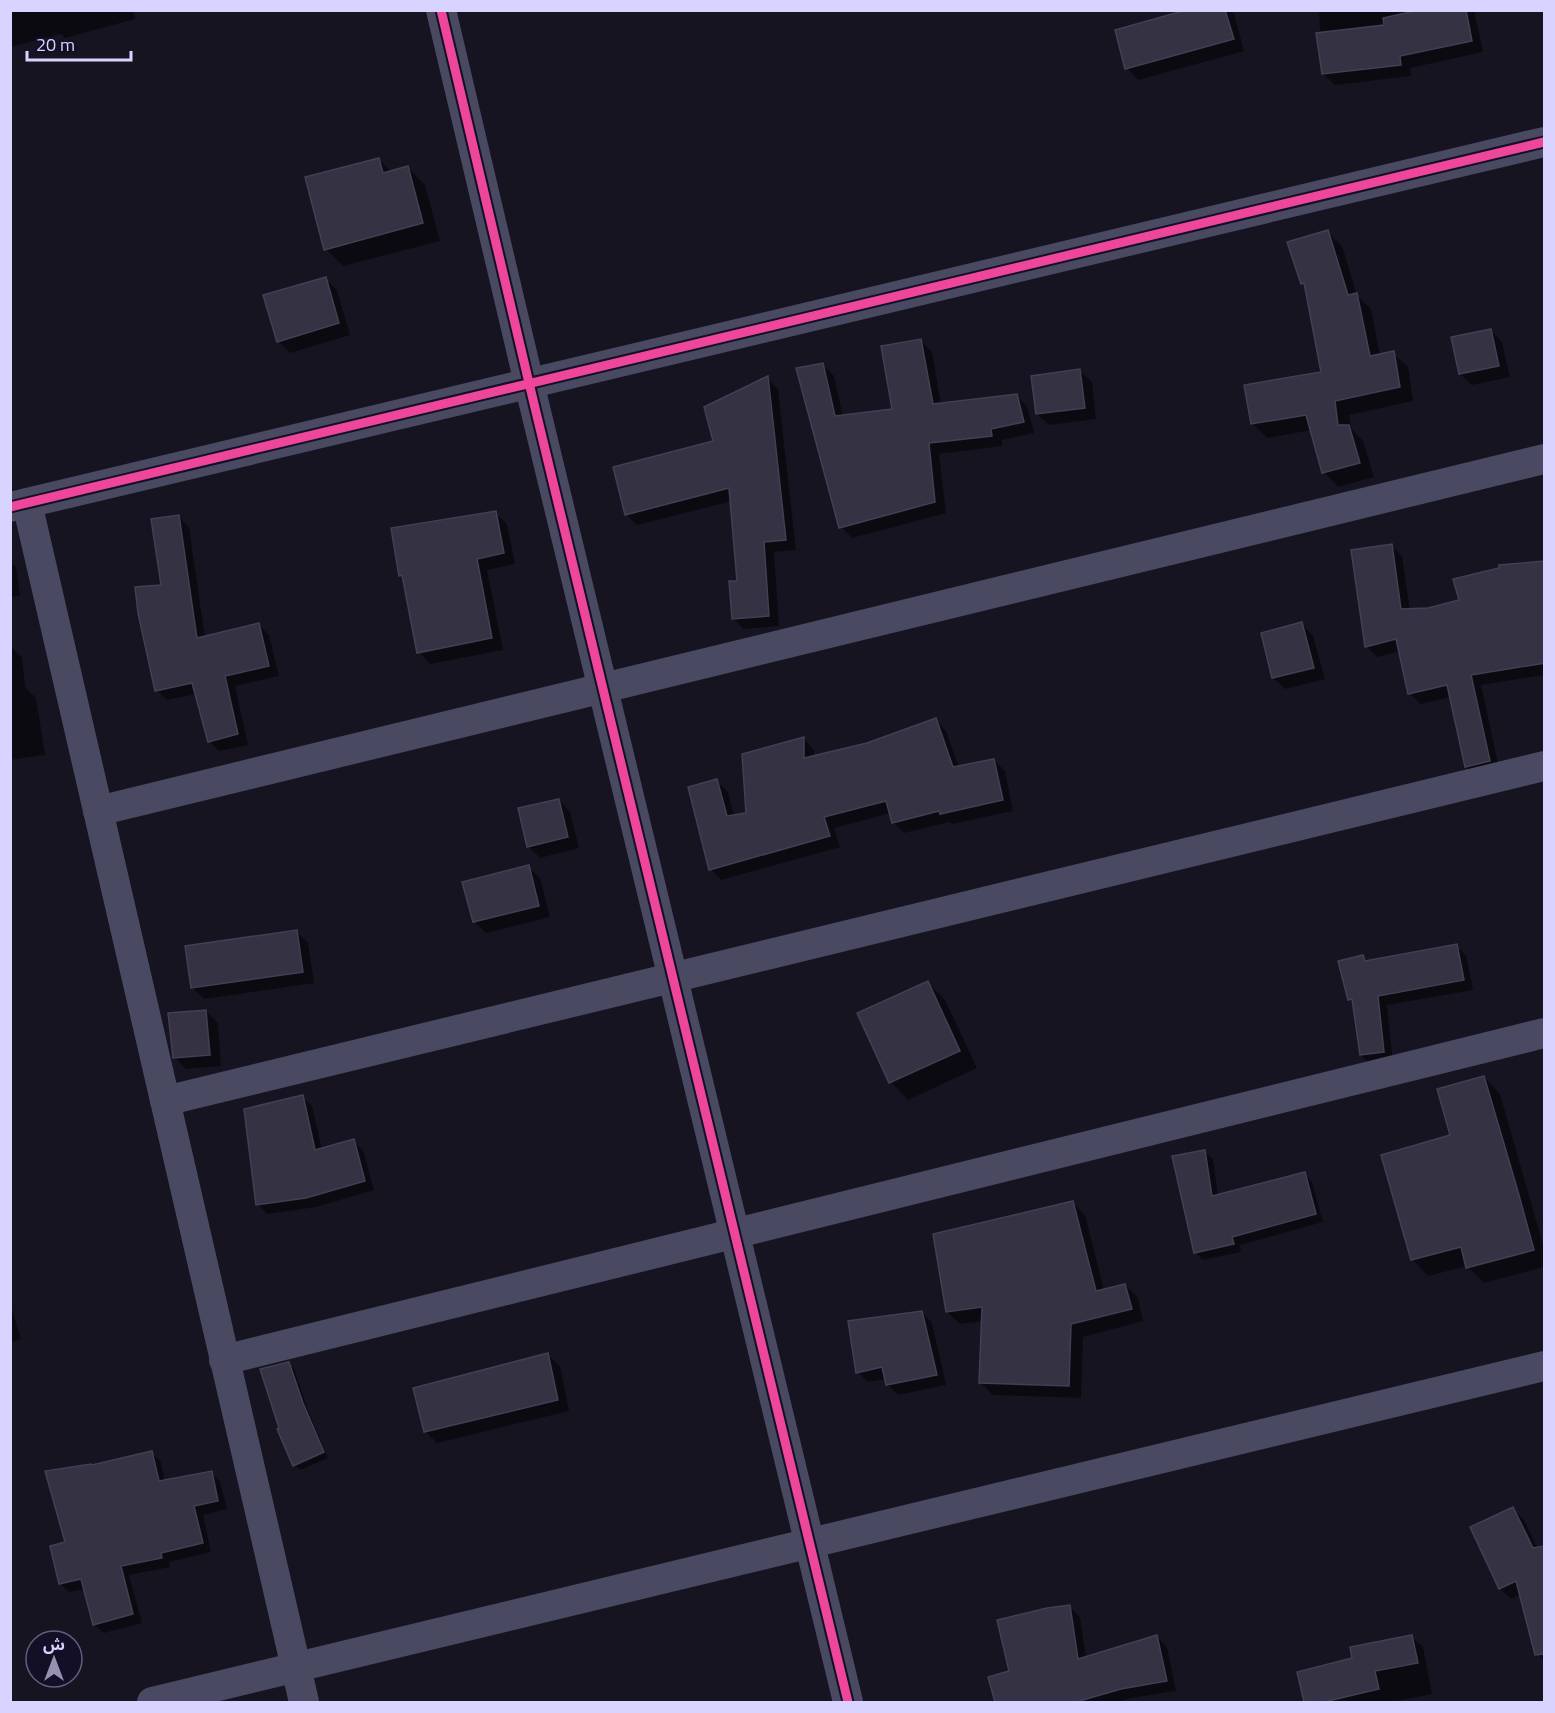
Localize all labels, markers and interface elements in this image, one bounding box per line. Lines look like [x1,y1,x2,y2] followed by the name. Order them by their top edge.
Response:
[27,24,130,62] scale bar
[36,31,75,58] text: 20 m
[24,1629,84,1689] north arrow
[43,1632,65,1656] text: ش

